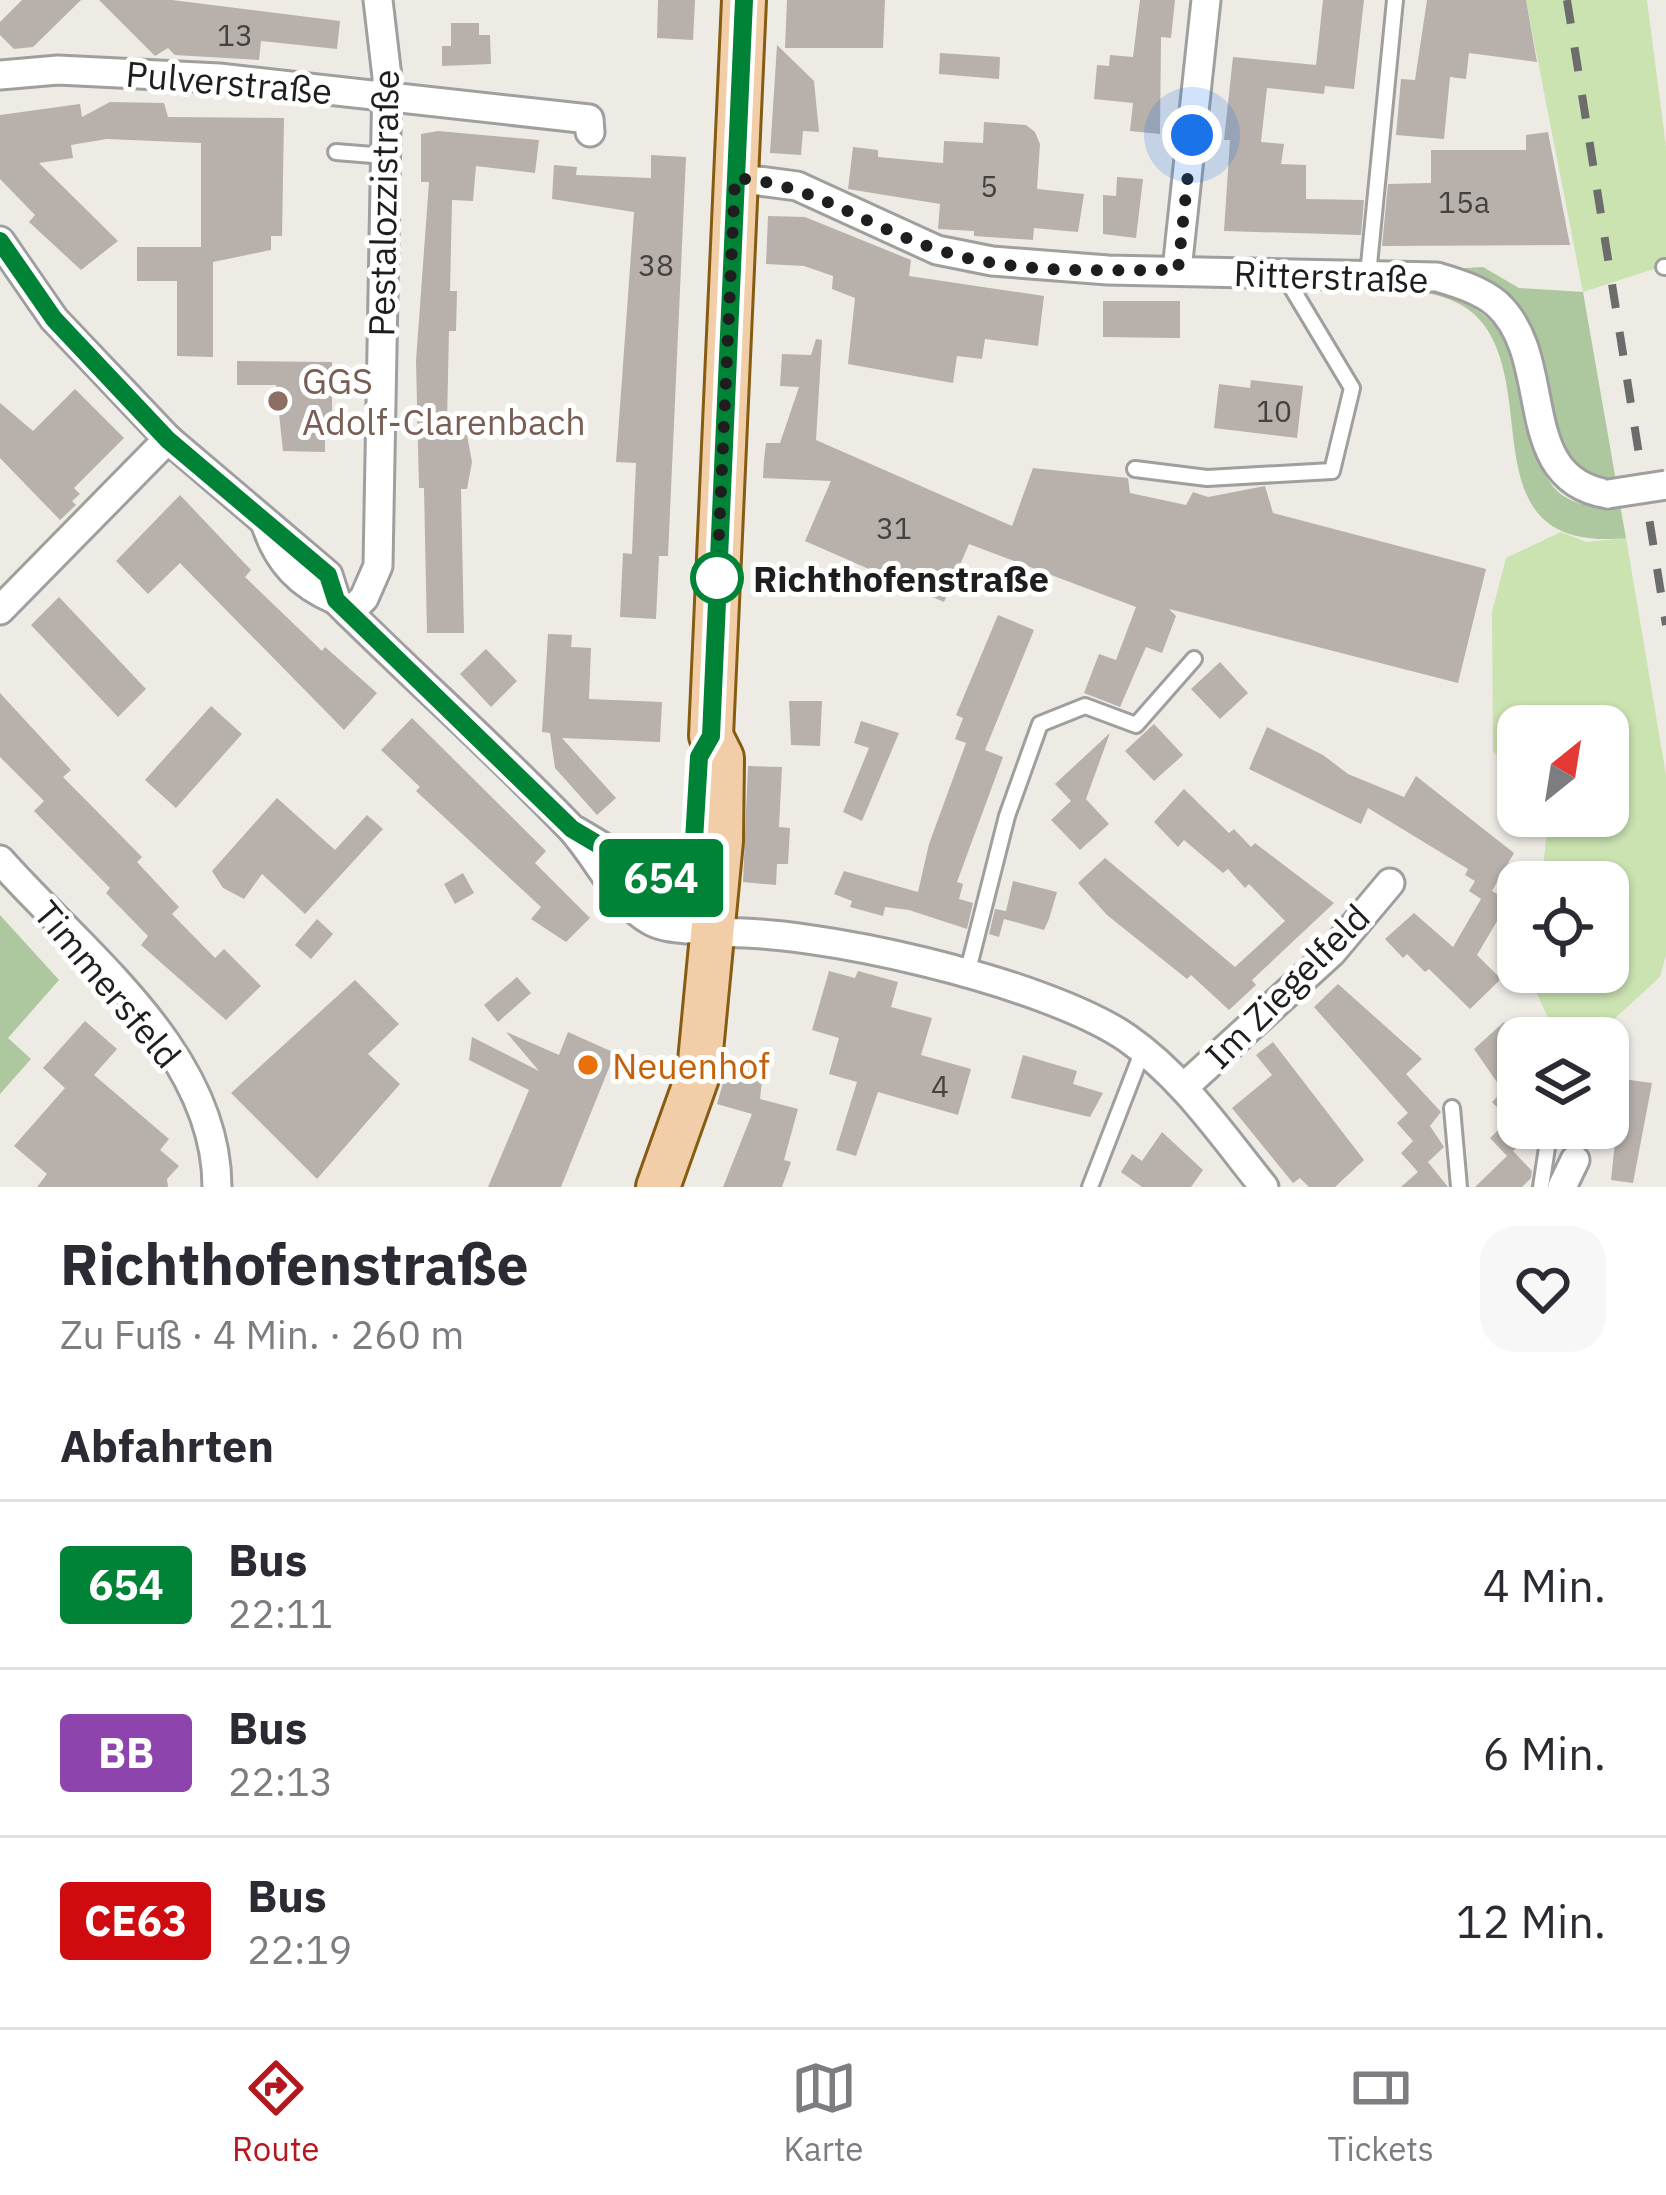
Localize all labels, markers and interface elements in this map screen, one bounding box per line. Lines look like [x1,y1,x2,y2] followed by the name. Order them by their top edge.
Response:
[217,15,253,54] house number: 13
[124,50,334,114] street label: Pulverstraße
[357,69,409,337] street label: Pestalozzistraße
[1162,105,1222,165] your location
[980,166,998,205] house number: 5
[1438,182,1490,221] house number: 15a
[638,245,674,284] house number: 38
[1233,249,1429,303] street label: Ritterstraße
[302,357,586,445] place label: GGS Adolf-Clarenbach
[265,388,291,414] marker: GGS Adolf-Clarenbach
[1256,391,1292,430] house number: 10
[876,508,912,547] house number: 31
[692,553,742,603] marker: Richthofenstraße
[753,555,1049,602] place label: Richthofenstraße
[1497,705,1629,837] north arrow
[1497,705,1629,1149] map controls
[592,839,730,917] line badge: 654
[623,850,699,905] text: 654
[1497,861,1629,993] button: locate
[24,890,192,1078] street label: Timmersfeld
[1195,894,1379,1078] street label: Im Ziegelfeld
[1497,1017,1629,1149] button: layers
[612,1042,770,1089] place label: Neuenhof
[575,1052,601,1078] marker: Neuenhof
[931,1066,949,1105] house number: 4
[1480,1226,1606,1352] button: heart
[60,1227,529,1301] text: Richthofenstraße
[60,1309,464,1360] text: Zu Fuß · 4 Min. · 260 m
[60,1416,274,1474] text: Abfahrten
[228,1530,308,1588] text: Bus
[1483,1556,1606,1614] text: 4 Min.
[88,1557,164,1612] text: 654
[228,1588,333,1639] text: 22:11
[228,1698,308,1756] text: Bus
[1483,1724,1606,1782] text: 6 Min.
[98,1725,154,1780] text: BB
[228,1756,333,1807] text: 22:13
[247,1866,327,1924] text: Bus
[1456,1892,1606,1950] text: 12 Min.
[84,1893,187,1948] text: CE63
[247,1924,352,1975] text: 22:19
[232,2055,319,2170] tab: Route
[784,2055,863,2170] tab: Karte
[1328,2055,1434,2170] tab: Tickets

